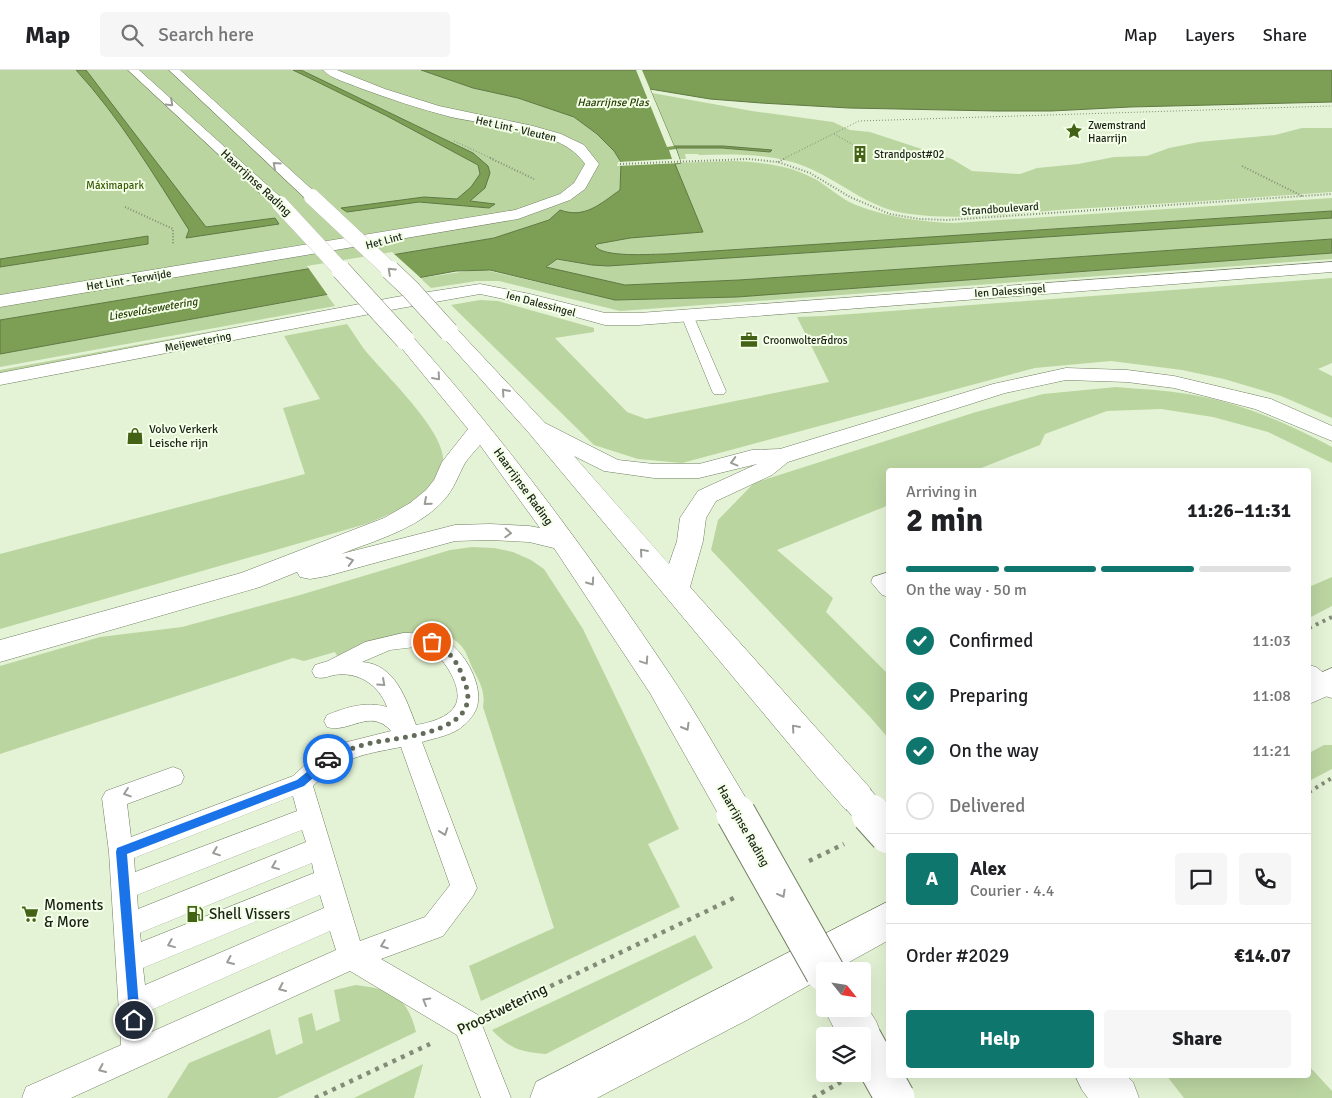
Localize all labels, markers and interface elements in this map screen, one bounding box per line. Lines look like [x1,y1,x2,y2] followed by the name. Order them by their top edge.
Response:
[100,12,450,57] search box
[25,20,70,50] text: Map
[118,21,146,49] icon: search
[158,23,254,47] text: Search here
[1124,24,1157,46] text: Map
[1185,24,1235,46] text: Layers
[1263,24,1307,46] text: Share
[577,96,650,109] water label: Haarrijnse Plas
[164,97,173,106] one-way arrow
[474,113,558,145] street label: Het Lint - Vleuten
[1088,119,1146,145] place label: Zwemstrand Haarrijn
[1064,121,1084,141] place icon: Zwemstrand Haarrijn
[850,144,870,164] building icon: Strandpost#02
[217,146,295,220] street label: Haarrijnse Rading
[874,148,945,161] place label: Strandpost#02
[272,161,281,170] one-way arrow
[86,179,144,192] park label: Máximapark
[961,200,1039,218] street label: Strandboulevard
[364,230,404,252] street label: Het Lint
[86,267,172,293] street label: Het Lint - Terwijde
[388,268,397,277] one-way arrow
[974,282,1046,300] street label: Ien Dalessingel
[505,288,577,320] street label: Ien Dalessingel
[108,295,200,323] water label: Liesveldsewetering
[164,329,233,355] street label: Meijewetering
[739,330,759,350] office icon: Croonwolter&dros
[763,334,848,347] place label: Croonwolter&dros
[432,371,441,380] one-way arrow
[502,389,511,398] one-way arrow
[149,422,218,451] place label: Volvo Verkerk Leische rijn
[125,426,145,446] shop icon: Volvo Verkerk Leische rijn
[490,445,556,529] street label: Haarrijnse Rading
[730,456,739,467] one-way arrow
[906,482,977,502] text: Arriving in
[424,496,433,505] one-way arrow
[1187,499,1291,523] text: 11:26–11:31
[906,501,983,540] text: 2 min
[505,527,513,538] one-way arrow
[640,548,649,557] one-way arrow
[345,556,354,567] one-way arrow
[585,576,594,586] one-way arrow
[906,580,1027,600] text: On the way · 50 m
[411,621,453,663] pin
[906,627,934,655] icon: check
[418,628,446,656] icon: bag
[949,629,1033,653] text: Confirmed
[1252,631,1291,651] text: 11:03
[639,656,648,665] one-way arrow
[377,677,386,686] one-way arrow
[906,682,934,710] icon: check
[949,684,1028,708] text: Preparing
[1252,686,1291,706] text: 11:08
[679,721,689,730] one-way arrow
[791,724,800,733] one-way arrow
[303,734,353,784] courier
[906,737,934,765] icon: check
[949,739,1039,763] text: On the way
[1252,741,1291,761] text: 11:21
[314,745,342,773] icon: car
[714,782,772,870] street label: Haarrijnse Rading
[124,787,132,797] one-way arrow
[949,794,1025,818] text: Delivered
[438,827,448,835] one-way arrow
[213,846,221,856] one-way arrow
[1175,853,1227,905] button: chat
[1239,853,1291,905] button: phone
[970,857,1006,881] text: Alex
[271,860,280,871] one-way arrow
[926,867,938,891] text: A
[970,881,1054,901] text: Courier · 4.4
[775,889,785,898] one-way arrow
[44,896,104,931] place label: Moments & More
[20,904,40,924] supermarket icon: Moments & More
[185,904,205,924] fuel station icon: Shell Vissers
[209,905,291,923] place label: Shell Vissers
[167,937,176,948] one-way arrow
[380,939,389,949] one-way arrow
[906,944,1009,968] text: Order #2029
[1234,944,1291,968] text: €14.07
[227,956,235,966] one-way arrow
[816,962,871,1018] north arrow
[816,962,871,1082] map controls
[454,979,550,1039] street label: Proostwetering
[278,982,287,992] one-way arrow
[423,997,432,1007] one-way arrow
[113,999,155,1041] pin
[120,1006,148,1034] icon: home
[906,1010,1094,1068] button: Help
[1104,1010,1291,1068] button: Share
[816,1027,871,1082] button: layers
[98,1062,107,1073] one-way arrow

